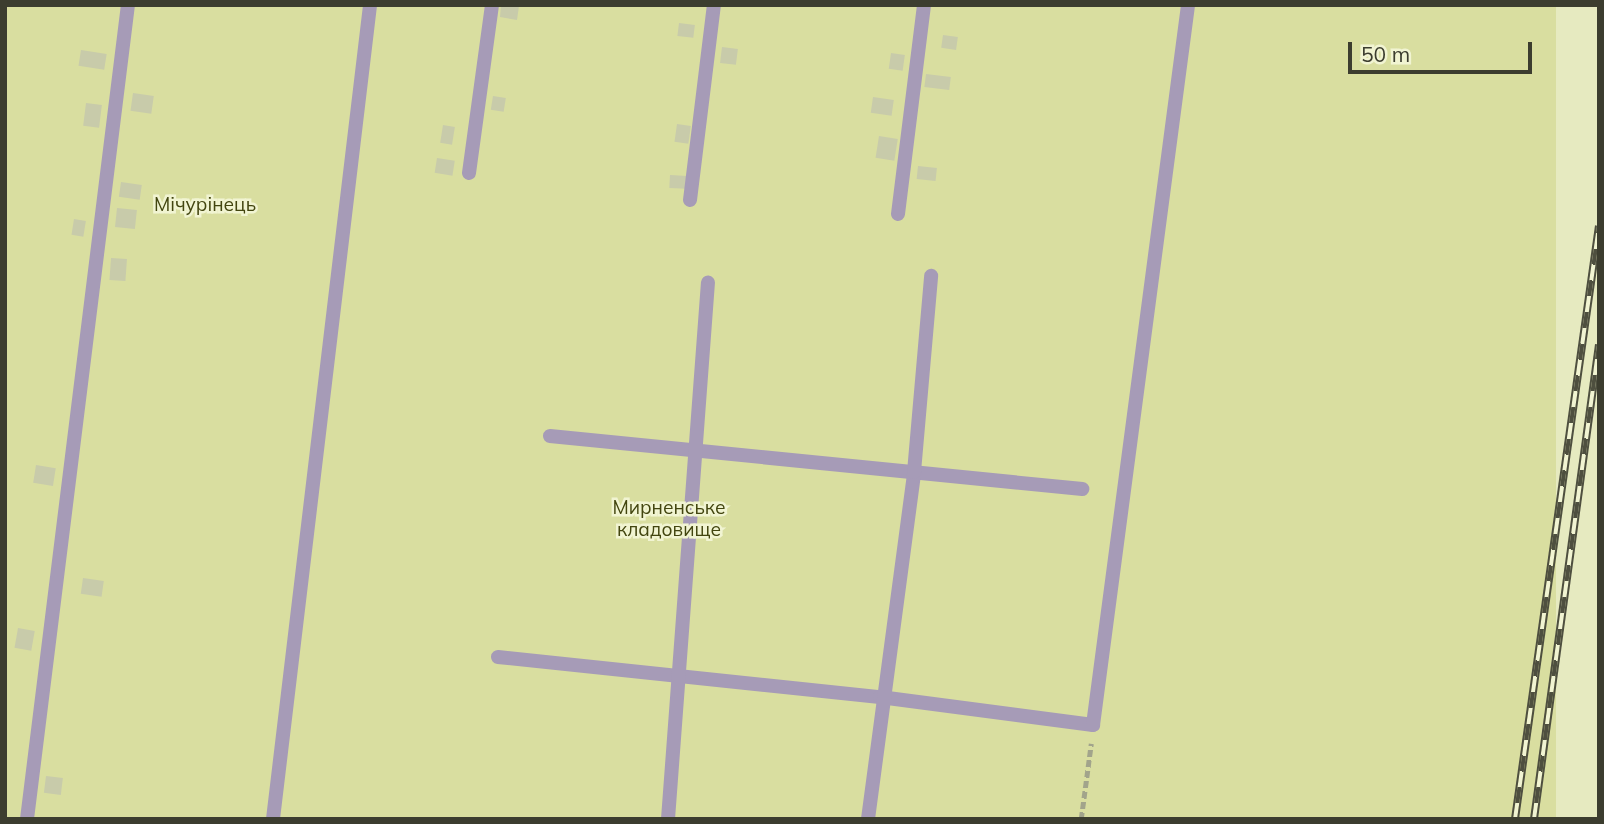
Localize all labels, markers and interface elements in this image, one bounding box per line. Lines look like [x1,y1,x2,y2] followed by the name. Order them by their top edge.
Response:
[1352,28,1536,72] scale bar
[1361,41,1410,67] text: 50 m
[154,194,256,216] park label: Мічурінець
[612,497,726,541] park label: Мирненське кладовище

